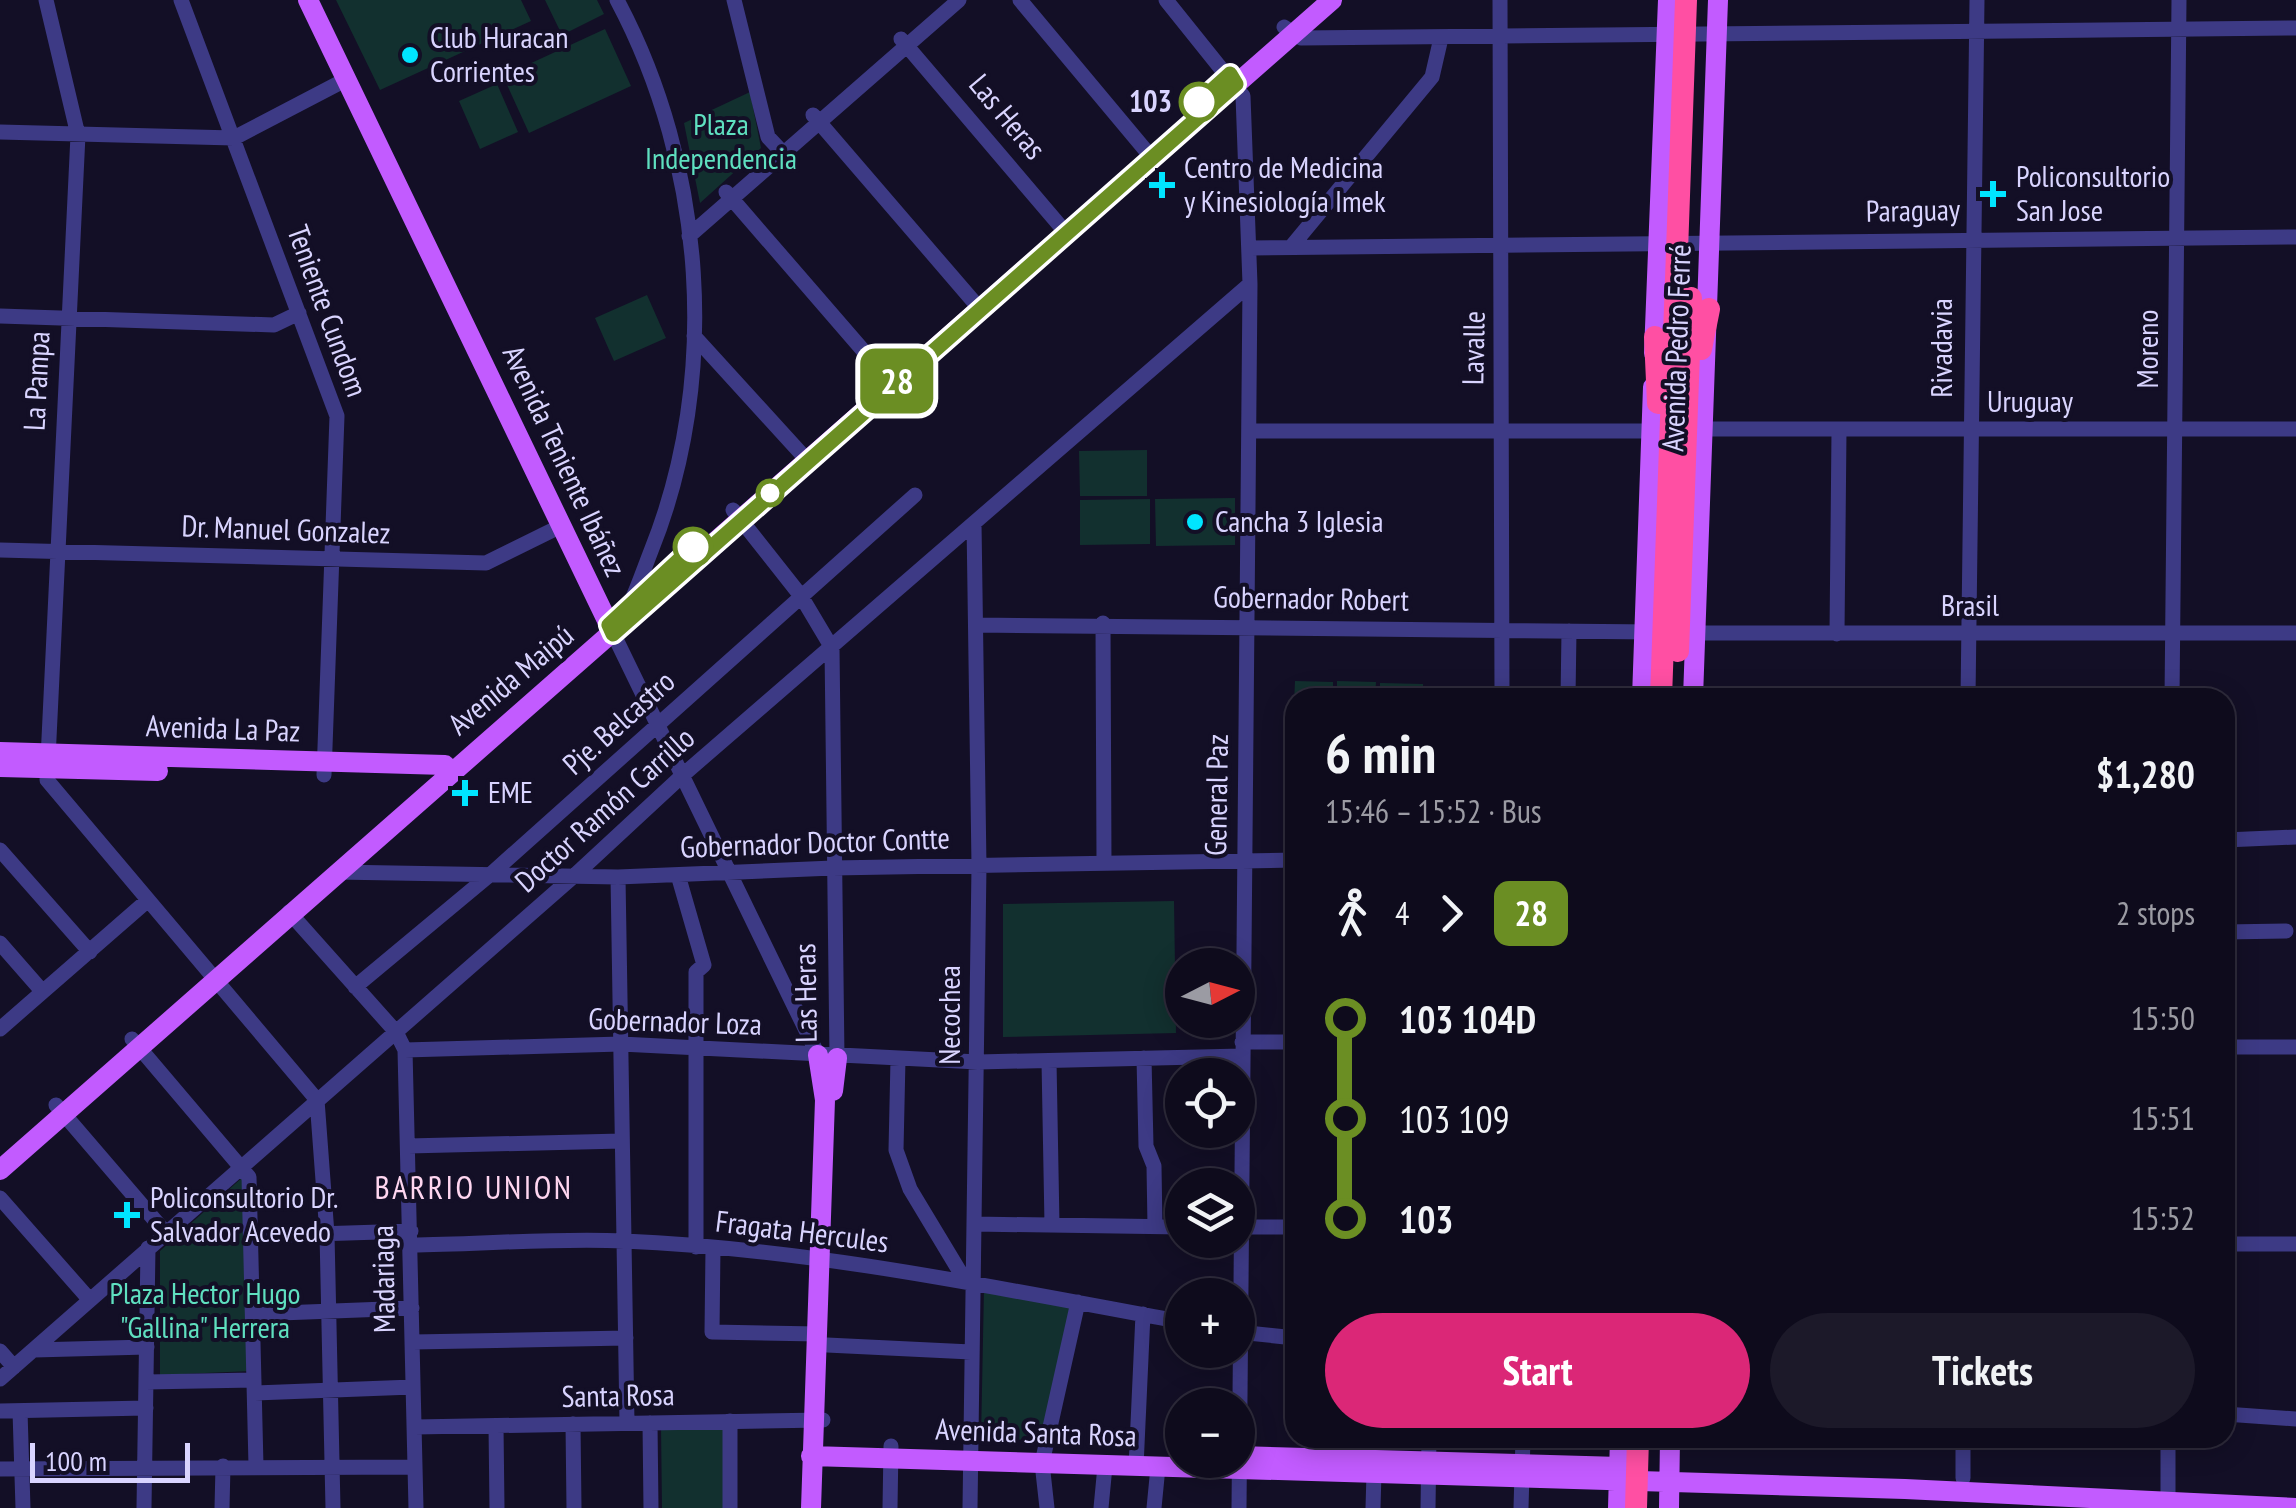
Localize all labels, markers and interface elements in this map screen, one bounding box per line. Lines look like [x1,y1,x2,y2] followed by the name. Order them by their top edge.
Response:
[430,17,568,90] place label: Club Huracan Corrientes
[399,44,421,66] marker: Club Huracan Corrientes
[961,65,1055,167] street label: Las Heras
[1129,81,1172,120] place label: 103
[1180,83,1218,121] marker: 103
[645,104,797,177] park label: Plaza Independencia
[1184,147,1386,220] place label: Centro de Medicina y Kinesiología Imek
[2016,156,2170,229] place label: Policonsultorio San Jose
[1149,172,1175,198] marker: Centro de Medicina y Kinesiología Imek
[1980,181,2006,207] marker: Policonsultorio San Jose
[1866,189,1961,230] street label: Paraguay
[279,219,377,402] street label: Teniente Cundom
[1652,244,1699,452] street label: Avenida Pedro Ferré
[1921,298,1960,398] street label: Rivadavia
[2127,310,2166,388] street label: Moreno
[1452,311,1493,385] street label: Lavalle
[13,330,58,432] street label: La Pampa
[495,339,636,582] street label: Avenida Teniente Ibáñez
[852,348,942,414] line badge: 28
[880,358,914,404] text: 28
[1987,381,2074,420] street label: Uruguay
[757,480,783,506] unlabelled marker
[1215,501,1384,540] place label: Cancha 3 Iglesia
[181,505,391,552] street label: Dr. Manuel Gonzalez
[1184,511,1206,533] marker: Cancha 3 Iglesia
[674,528,712,566] unlabelled marker
[1213,576,1410,619] street label: Gobernador Robert
[1941,585,1999,624] street label: Brasil
[439,615,581,743] street label: Avenida Maipú
[554,661,682,782] street label: Pje. Belcastro
[145,705,301,750] street label: Avenida La Paz
[1325,717,1436,788] text: 6 min
[506,718,702,900] street label: Doctor Ramón Carrillo
[1195,734,1236,856] street label: General Paz
[2096,749,2195,798] text: $1,280
[488,772,533,811] place label: EME
[452,780,478,806] marker: EME
[1325,790,1542,832] text: 15:46 – 15:52 · Bus
[680,817,950,866] street label: Gobernador Doctor Contte
[1325,886,1380,941] icon: walk
[1424,886,1479,941] icon: forward
[1514,890,1548,936] text: 28
[1395,892,1409,934] text: 4
[2116,892,2195,934] text: 2 stops
[784,943,825,1043] street label: Las Heras
[1165,948,1255,1038] north arrow
[1165,948,1255,1478] map controls
[929,965,968,1065] street label: Necochea
[1399,994,1536,1043] text: 103 104D
[2131,997,2195,1039] text: 15:50
[588,998,762,1043] street label: Gobernador Loza
[1165,1058,1255,1148] button: locate
[1399,1094,1510,1143] text: 103 109
[2131,1097,2195,1139] text: 15:51
[375,1166,573,1208] district label: BARRIO UNION
[1165,1168,1255,1258] button: layers
[150,1177,338,1250] place label: Policonsultorio Dr. Salvador Acevedo
[1399,1194,1454,1243] text: 103
[2131,1197,2195,1239] text: 15:52
[713,1201,891,1260] street label: Fragata Hercules
[114,1202,140,1228] marker: Policonsultorio Dr. Salvador Acevedo
[362,1225,403,1333] street label: Madariaga
[109,1273,301,1346] park label: Plaza Hector Hugo "Gallina" Herrera
[1165,1278,1255,1368] button: +
[1325,1313,1750,1428] button: Start
[1770,1313,2195,1428] button: Tickets
[561,1374,675,1415] street label: Santa Rosa
[1165,1388,1255,1478] button: −
[935,1409,1137,1455] street label: Avenida Santa Rosa
[30,1438,190,1482] scale bar
[45,1442,107,1479] text: 100 m

